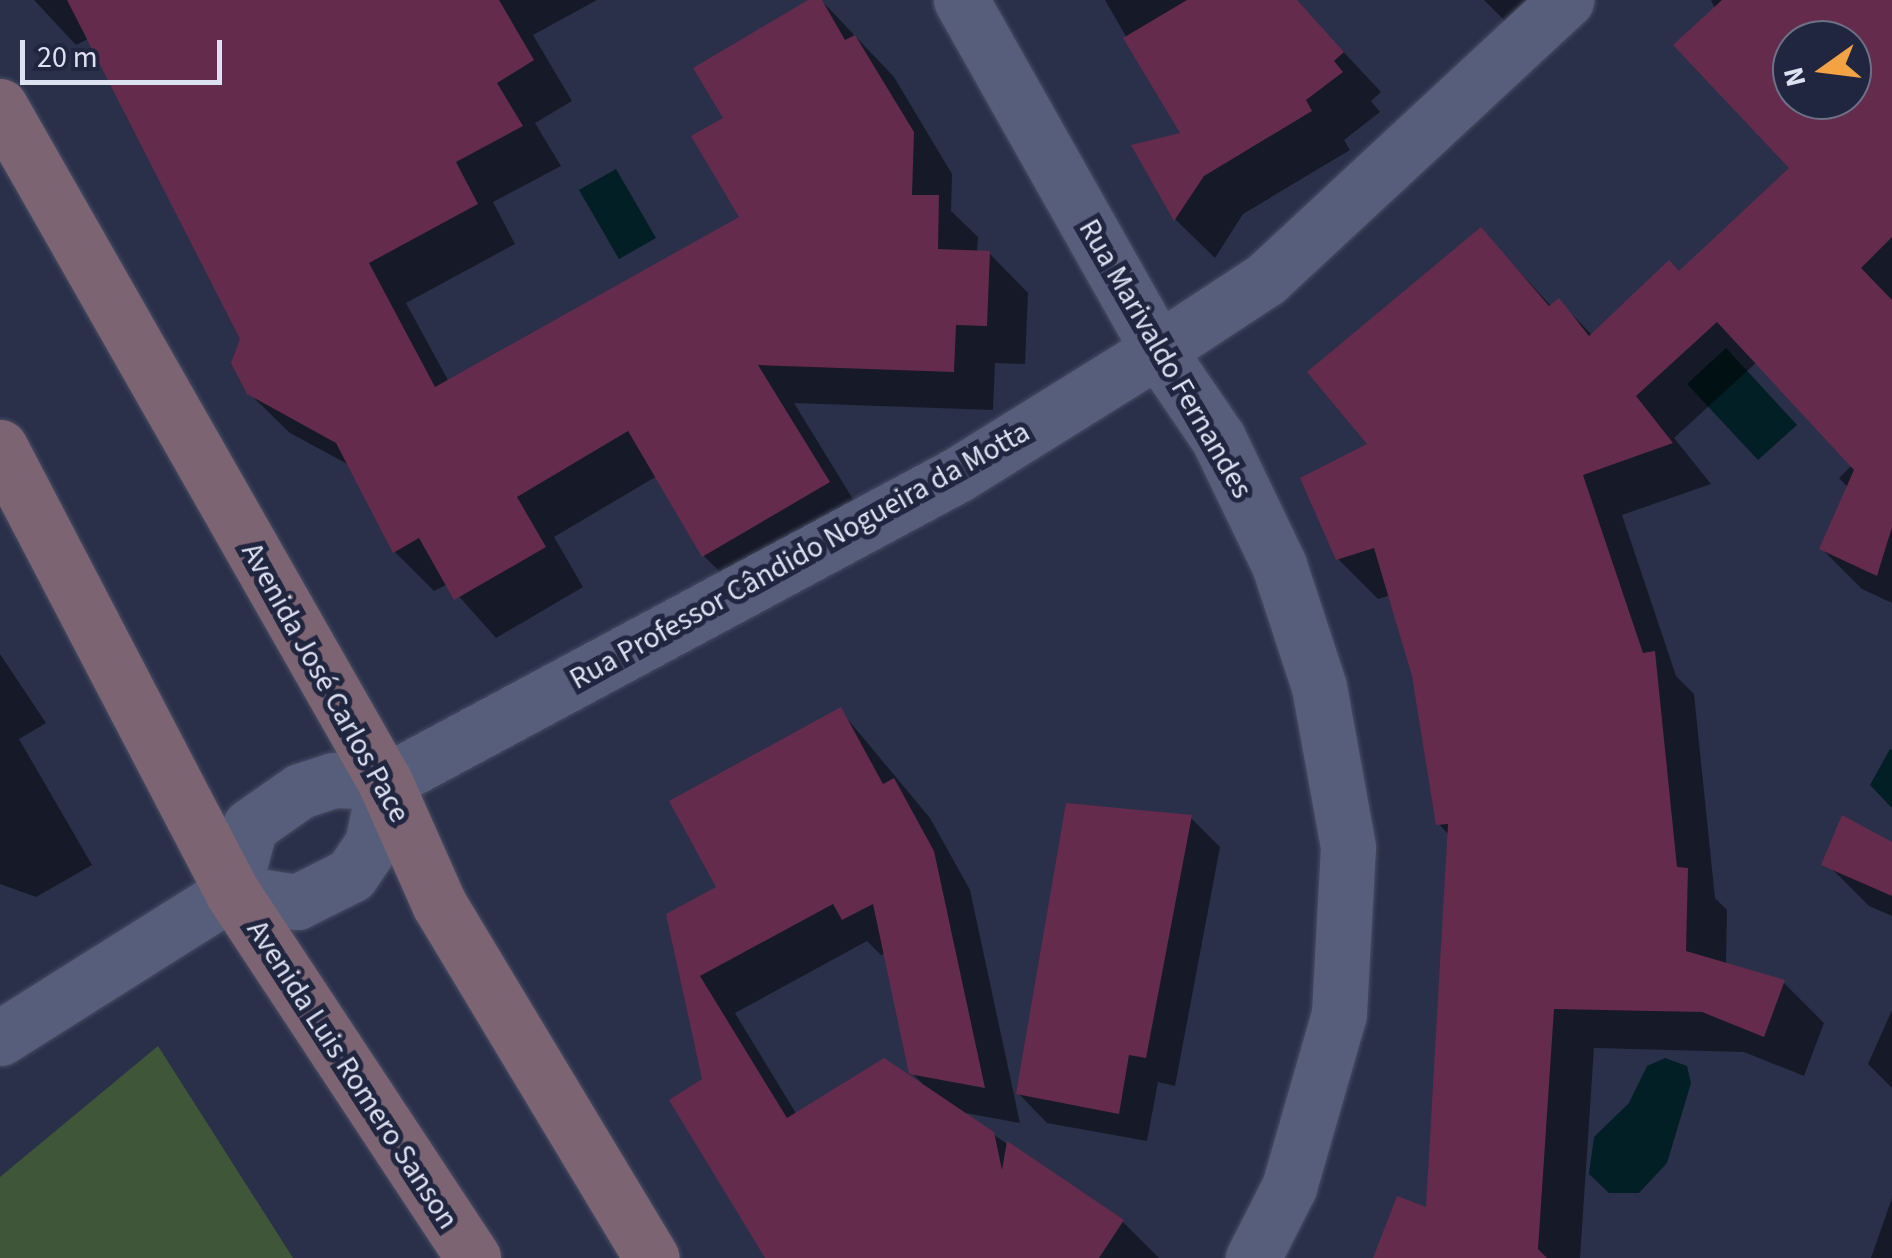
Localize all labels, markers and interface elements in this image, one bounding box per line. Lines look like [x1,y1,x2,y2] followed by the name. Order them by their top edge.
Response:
[25,20,228,82] scale bar
[1772,20,1872,120] north arrow
[37,36,98,79] text: 20 m
[1773,63,1816,91] text: N
[1070,213,1260,505] street label: Rua Marivaldo Fernandes
[564,414,1036,698] street label: Rua Professor Cândido Nogueira da Motta
[233,537,417,829] street label: Avenida José Carlos Pace
[239,914,465,1236] street label: Avenida Luis Romero Sanson

